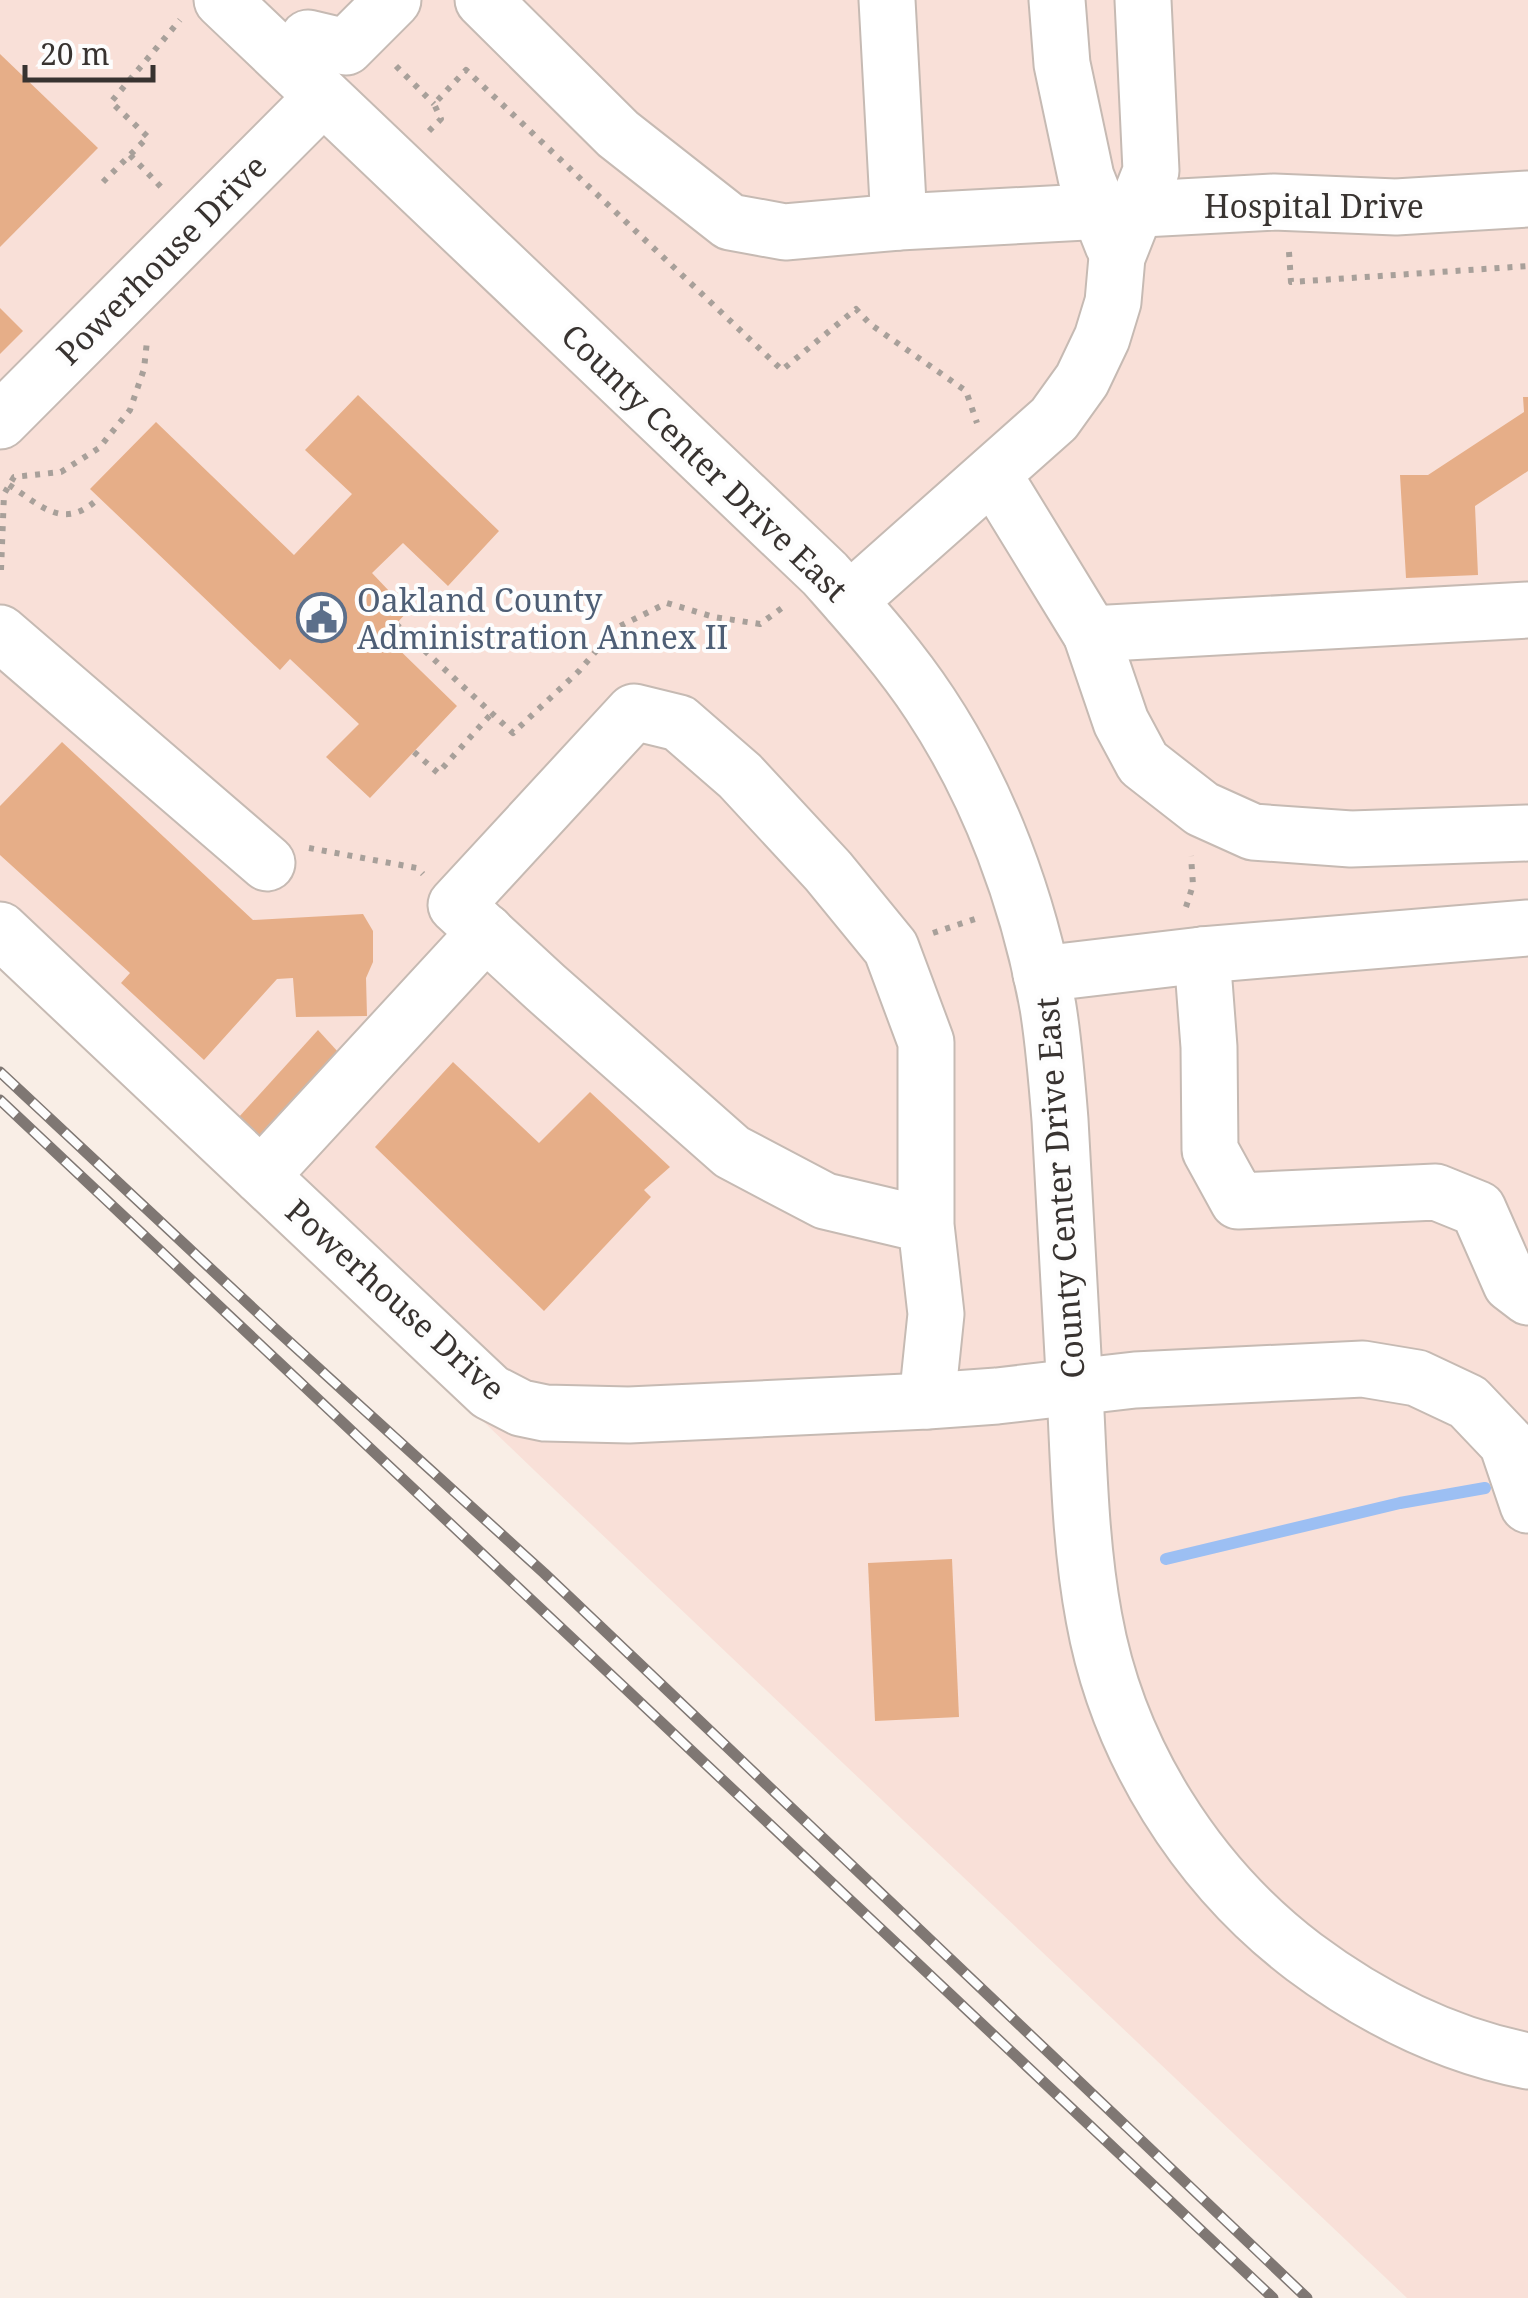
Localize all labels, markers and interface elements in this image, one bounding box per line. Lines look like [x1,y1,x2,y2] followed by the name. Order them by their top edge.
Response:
[25,20,152,82] scale bar
[40,33,110,74] text: 20 m
[47,145,275,373] street label: Powerhouse Drive
[1204,184,1424,227] street label: Hospital Drive
[553,314,857,610] street label: County Center Drive East
[357,578,728,658] place label: Oakland County Administration Annex II
[296,591,348,643] public building icon: Oakland County Administration Annex II
[1024,996,1094,1380] street label: County Center Drive East
[277,1189,515,1409] street label: Powerhouse Drive

